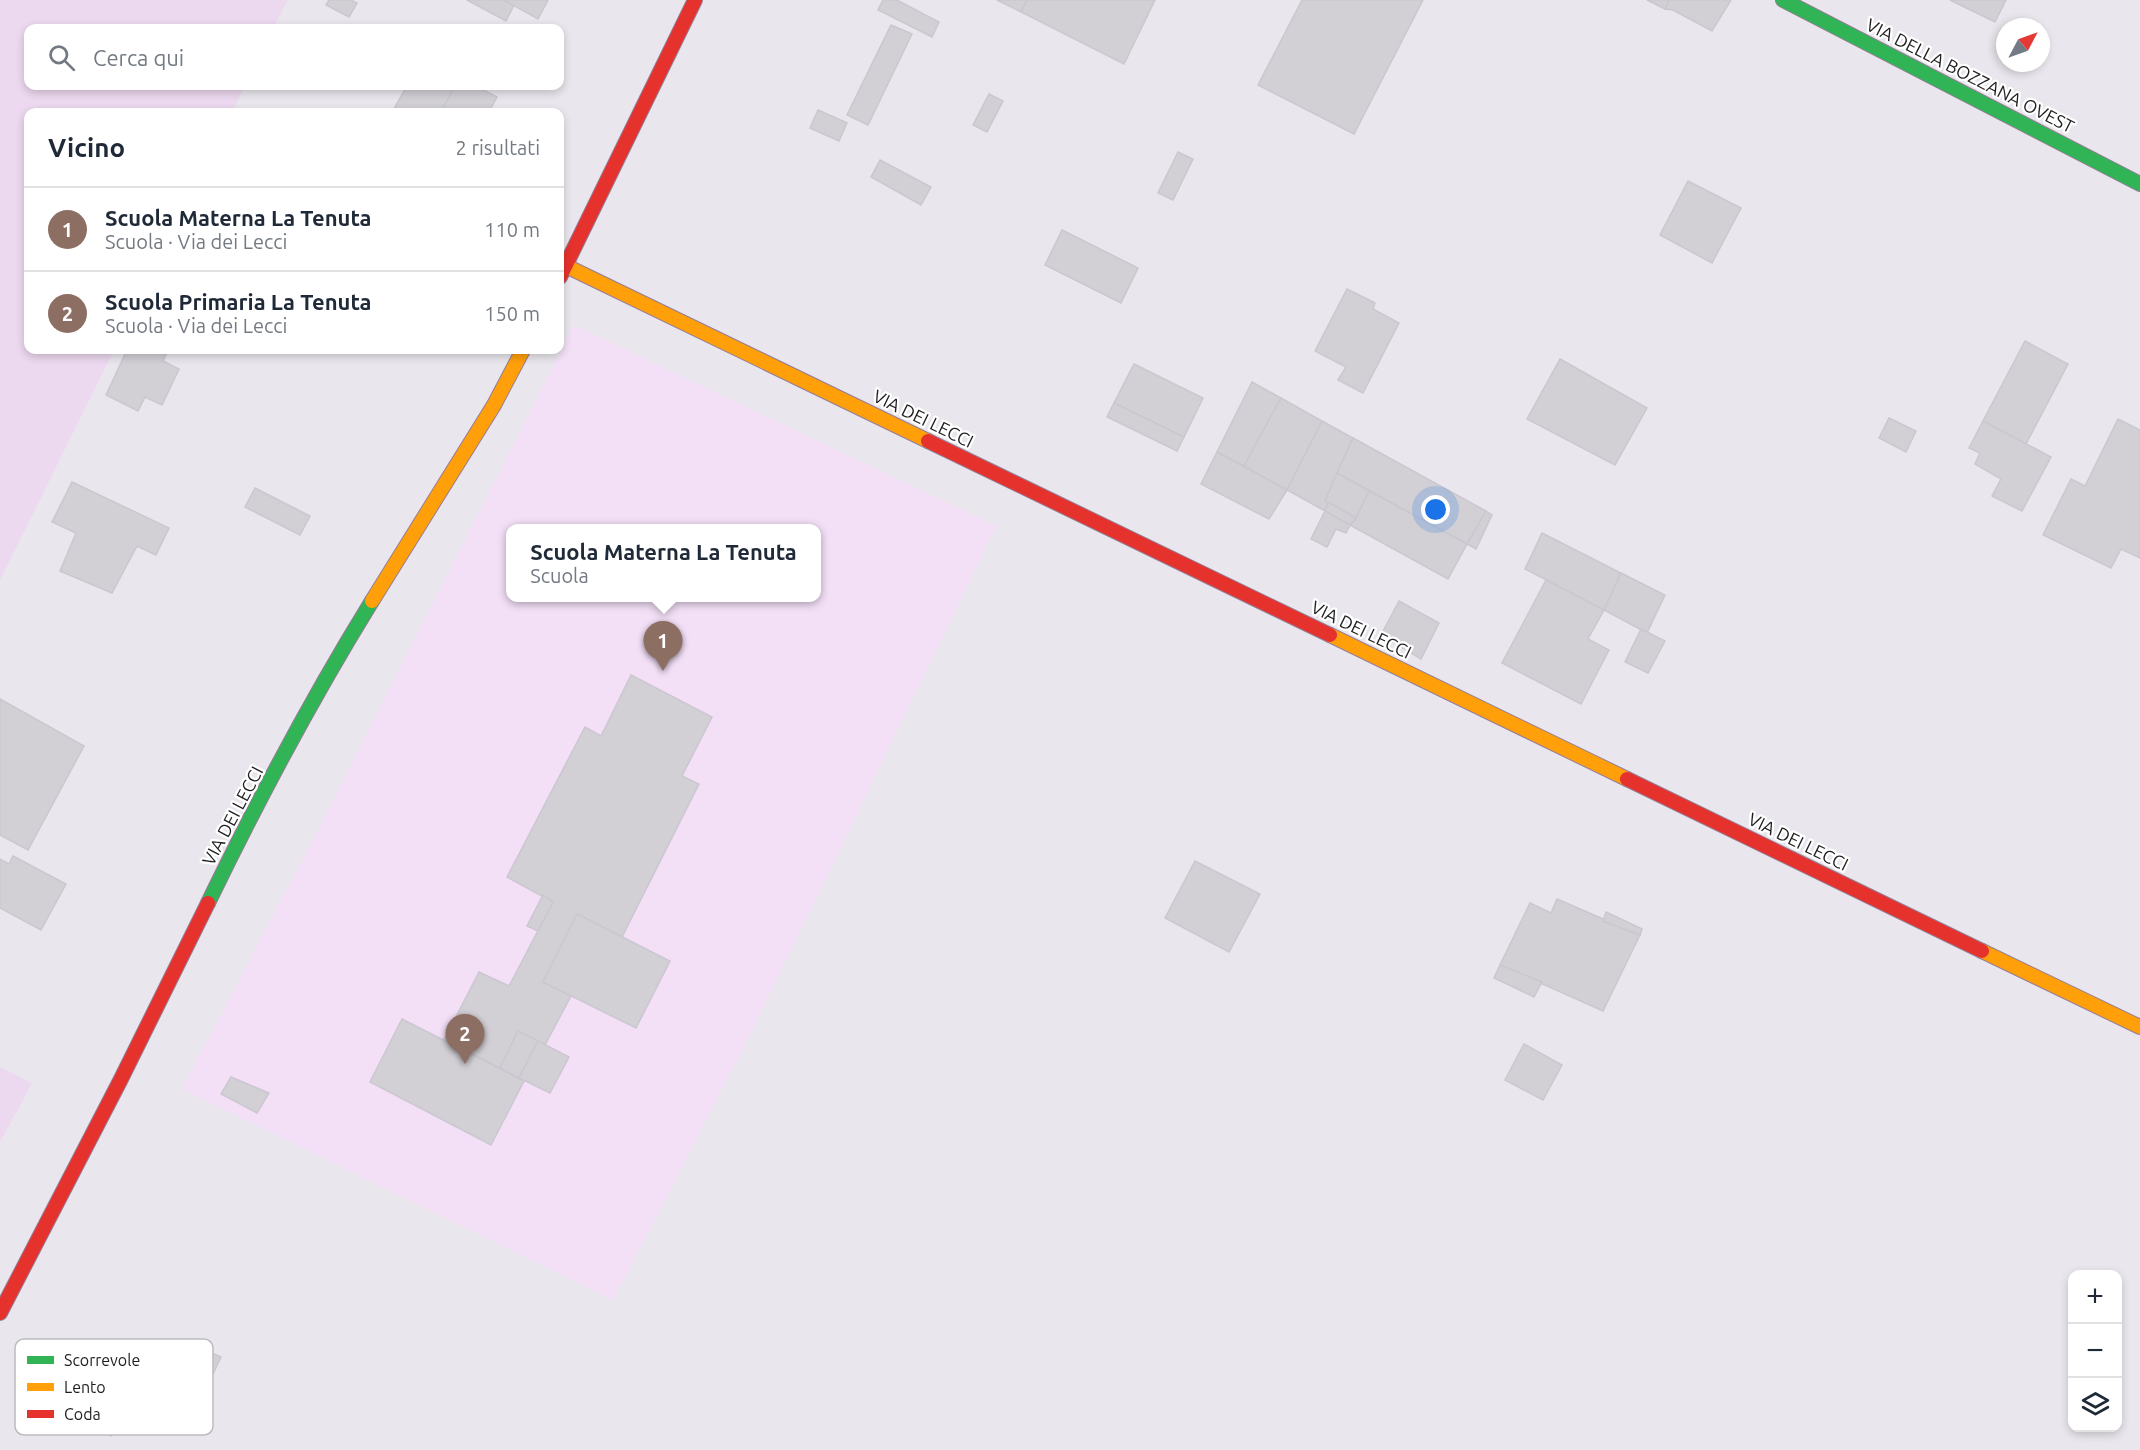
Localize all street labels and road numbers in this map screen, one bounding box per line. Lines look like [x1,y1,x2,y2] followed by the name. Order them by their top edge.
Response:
[1863,14,2078,136] street label: VIA DELLA BOZZANA OVEST
[870,385,977,451] street label: VIA DEI LECCI
[1308,596,1415,662] street label: VIA DEI LECCI
[198,763,267,868] street label: VIA DEI LECCI
[1745,808,1852,874] street label: VIA DEI LECCI

